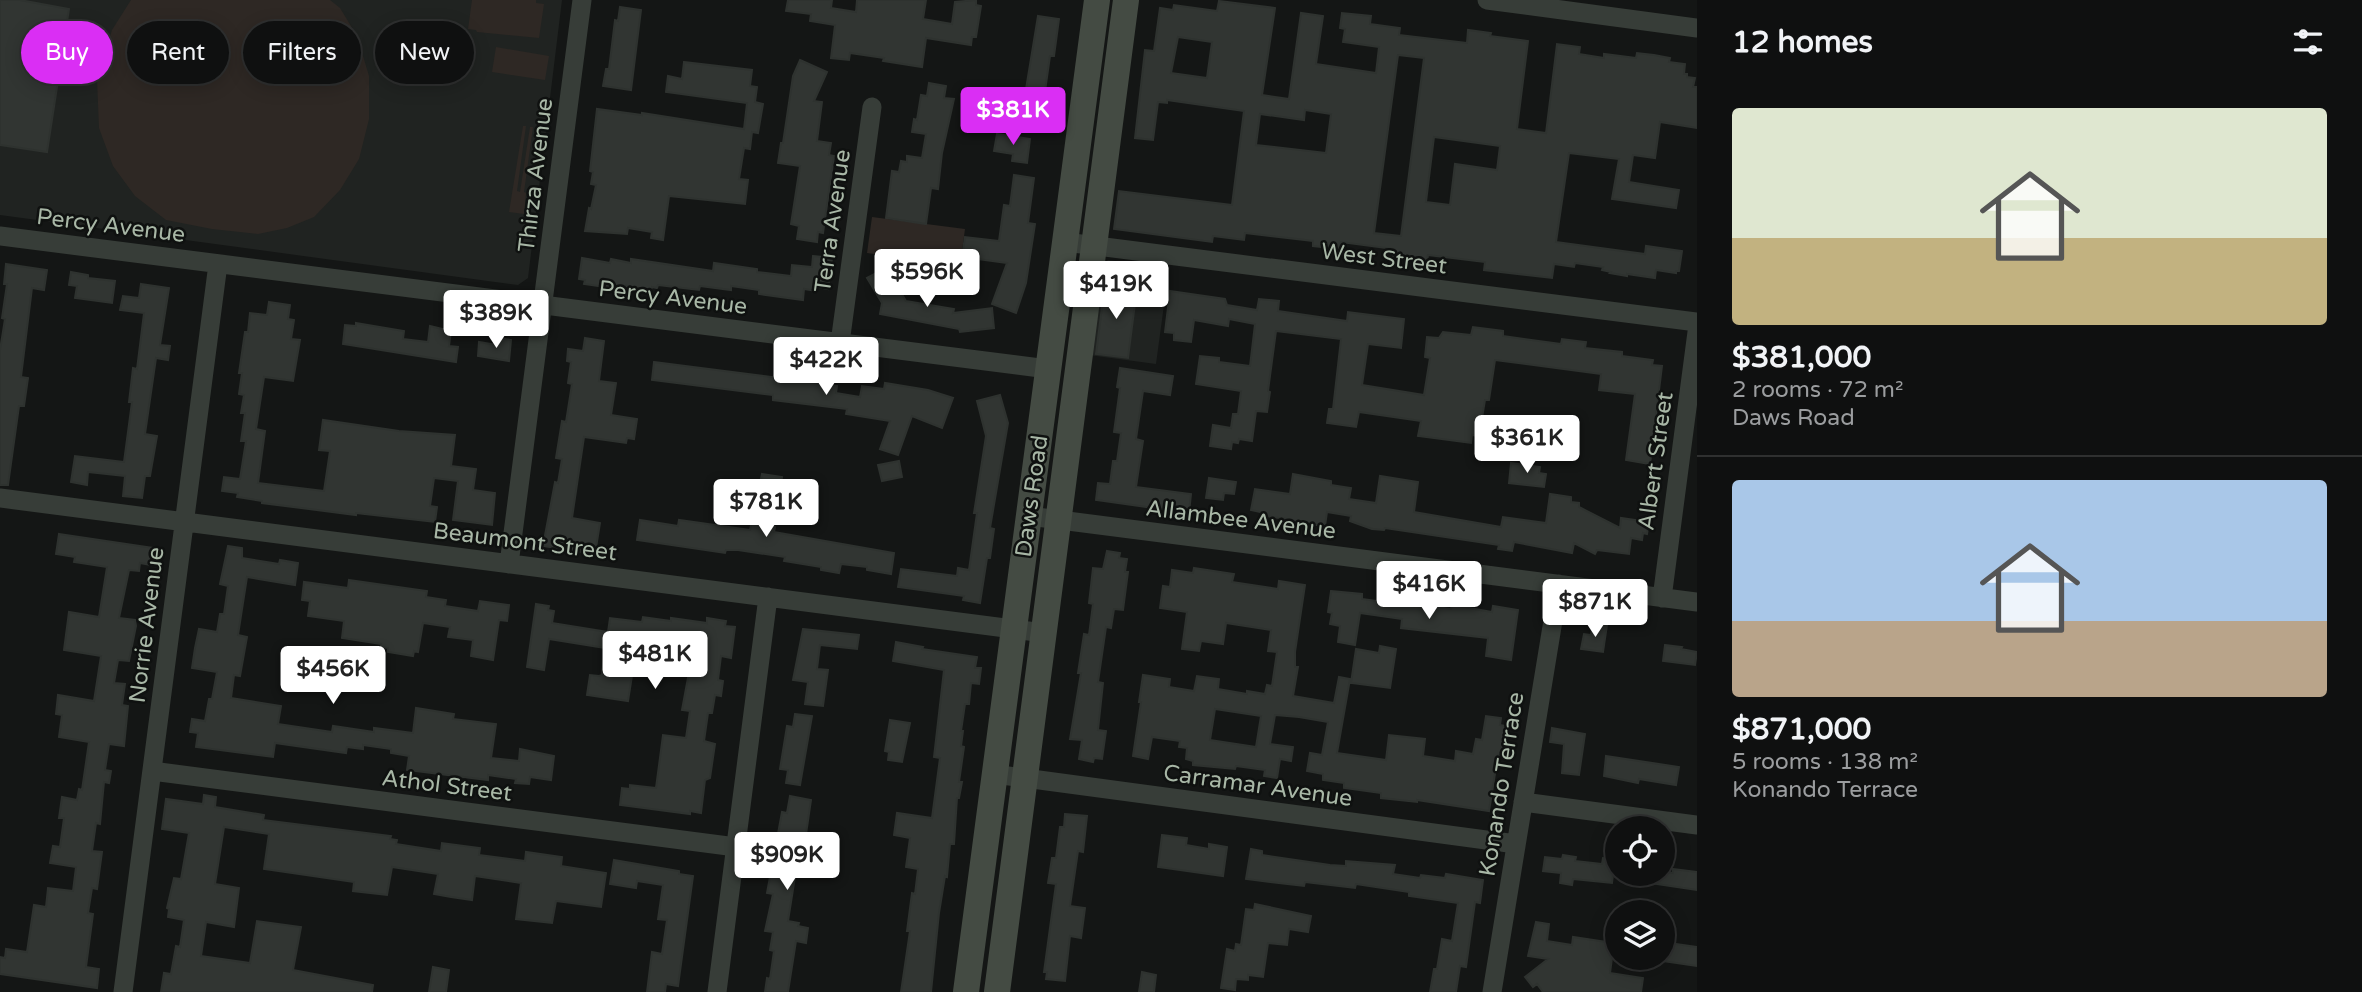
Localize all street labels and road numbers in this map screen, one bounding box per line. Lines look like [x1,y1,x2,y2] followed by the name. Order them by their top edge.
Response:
[513,96,559,254] street label: Thirza Avenue
[809,148,857,295] street label: Terra Avenue
[35,203,187,249] street label: Percy Avenue
[1319,237,1449,281] street label: West Street
[597,275,749,321] street label: Percy Avenue
[1632,390,1680,532] street label: Albert Street
[1010,433,1054,559] street label: Daws Road
[1144,494,1338,546] street label: Allambee Avenue
[431,517,619,567] street label: Beaumont Street
[124,546,170,705] street label: Norrie Avenue
[1474,690,1530,878] street label: Konando Terrace
[1162,759,1354,813] street label: Carramar Avenue
[380,764,514,808] street label: Athol Street

